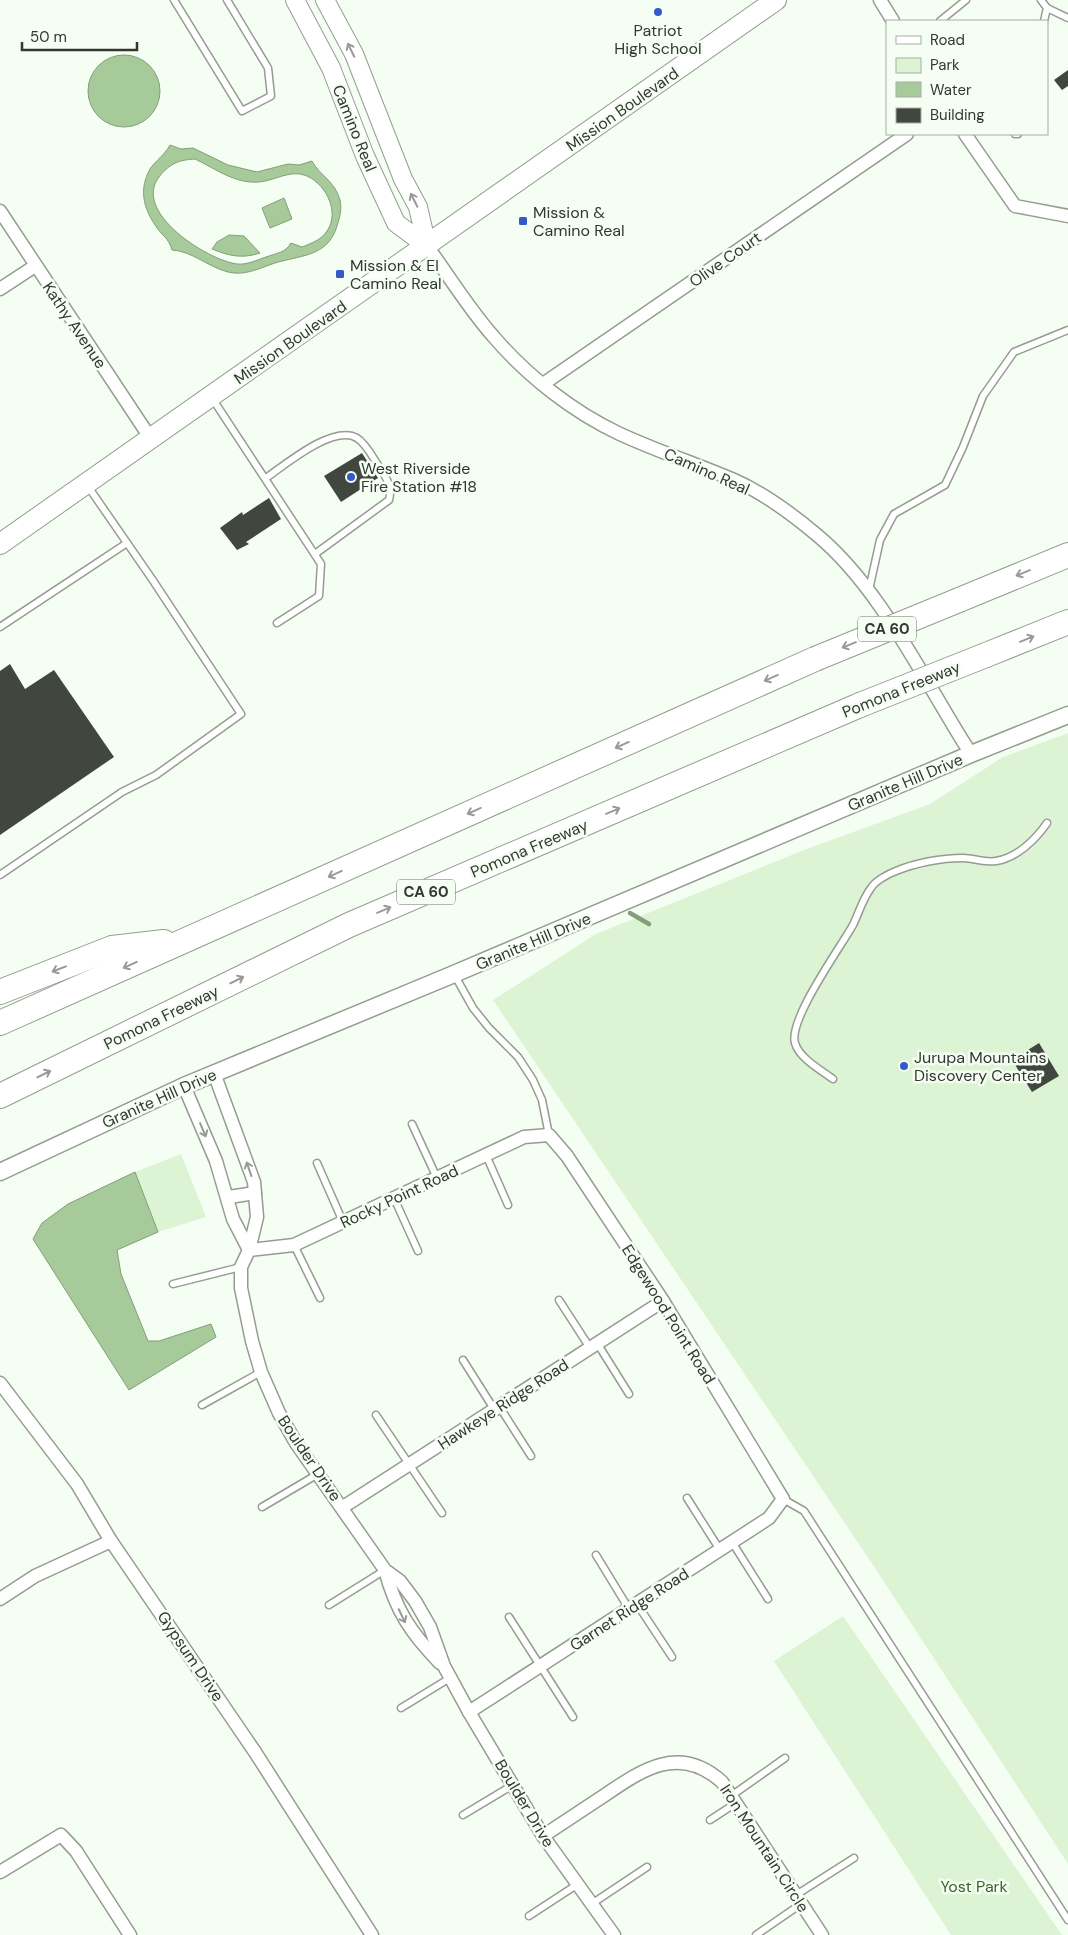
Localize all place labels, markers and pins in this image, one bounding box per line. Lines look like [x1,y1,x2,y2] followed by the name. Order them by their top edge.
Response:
[652,6,664,18] marker: Patriot High School
[614,20,702,59] place label: Patriot High School
[533,202,625,241] place label: Mission & Camino Real
[517,215,529,227] marker: Mission & Camino Real
[350,255,442,294] place label: Mission & El Camino Real
[334,268,346,280] marker: Mission & El Camino Real
[361,458,477,497] place label: West Riverside Fire Station #18
[345,471,357,483] marker: West Riverside Fire Station #18
[914,1047,1047,1086] place label: Jurupa Mountains Discovery Center
[898,1060,910,1072] marker: Jurupa Mountains Discovery Center

